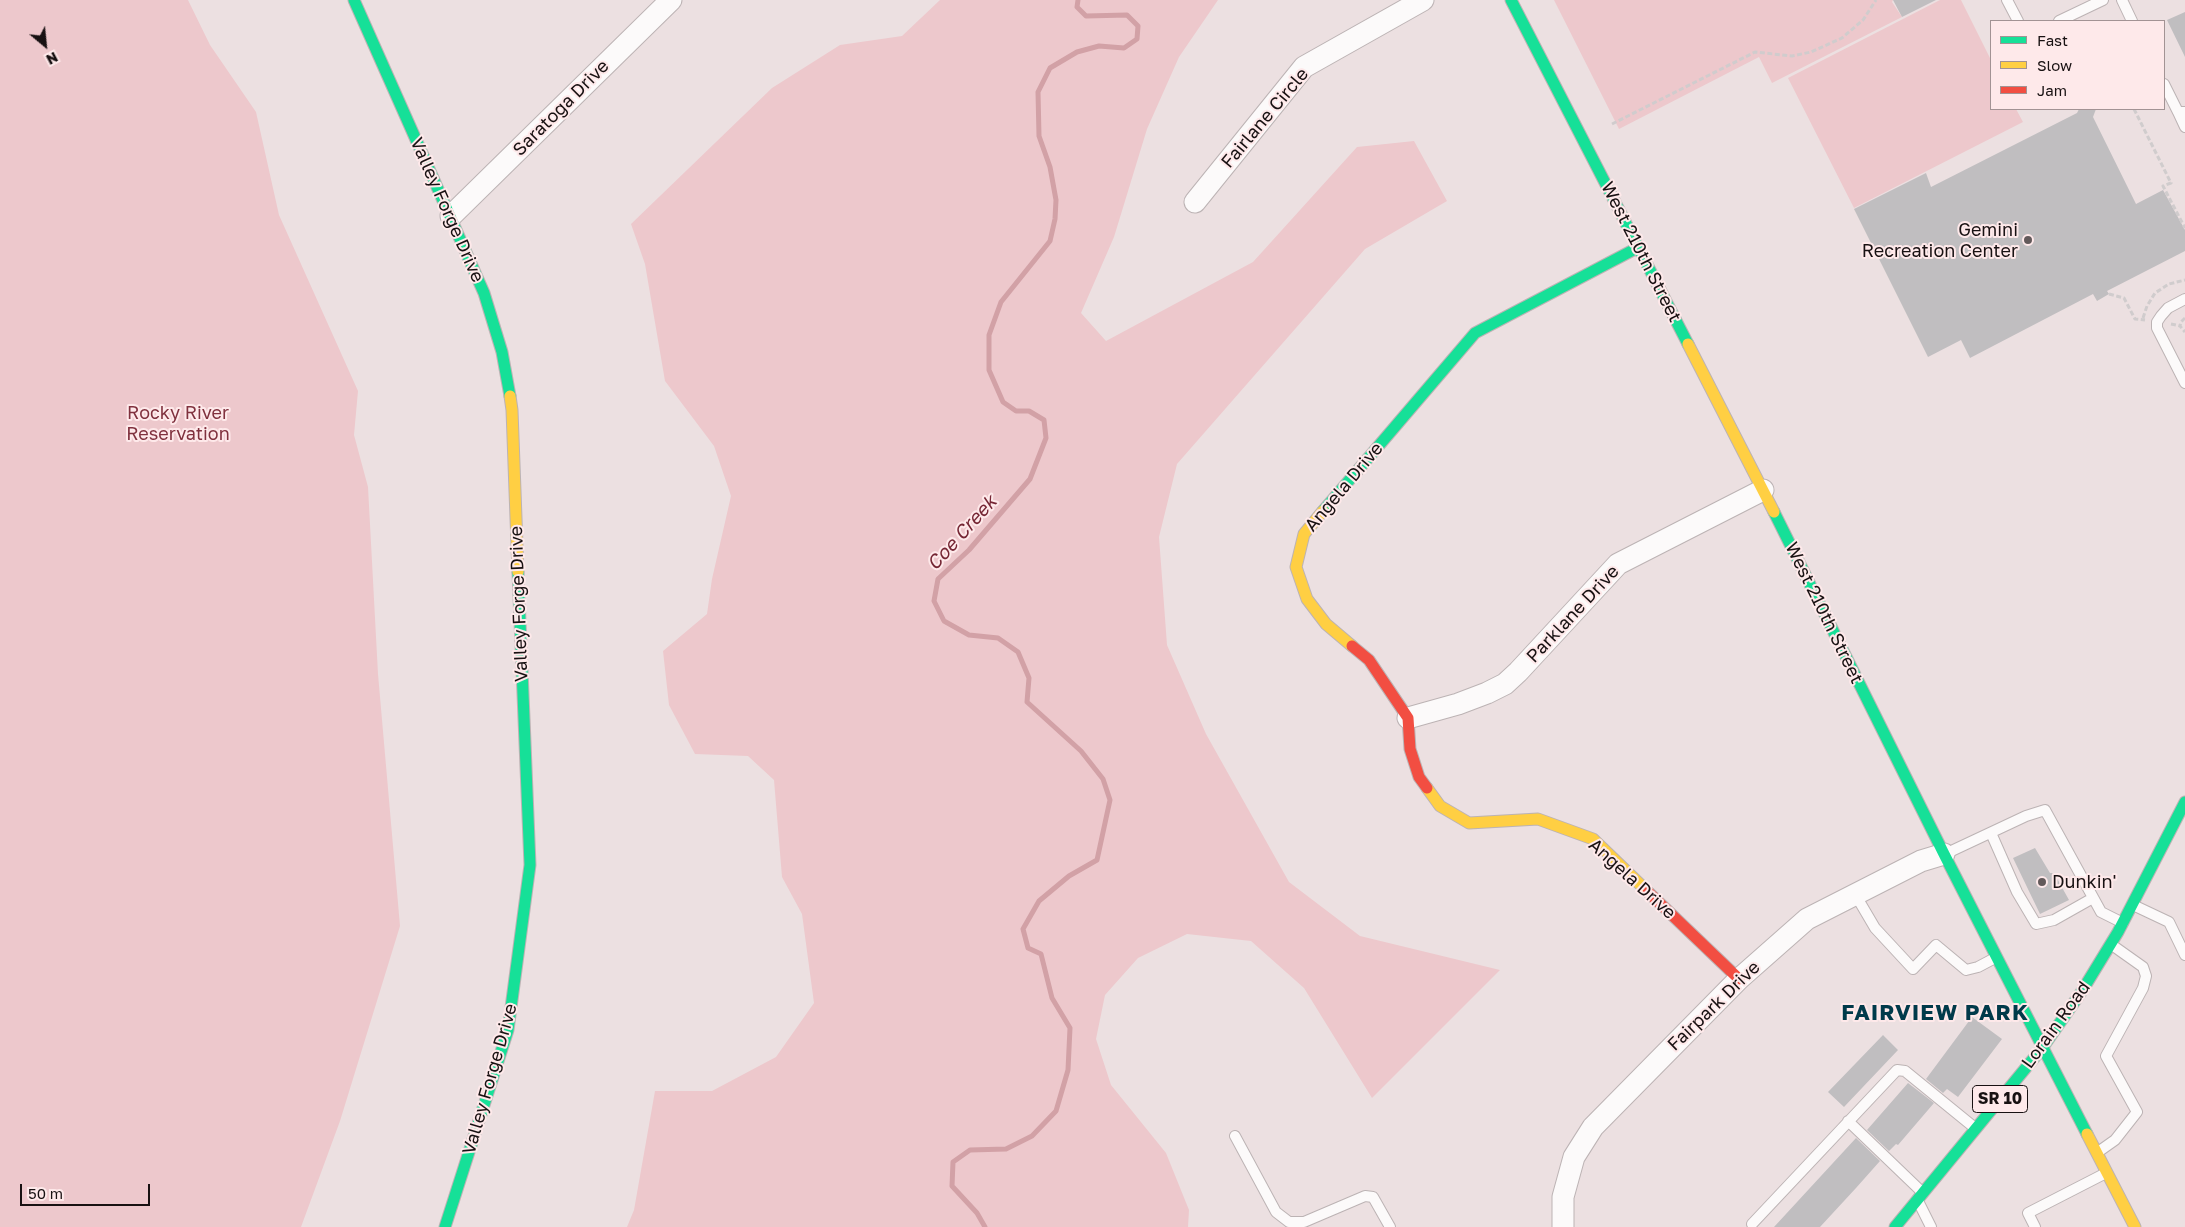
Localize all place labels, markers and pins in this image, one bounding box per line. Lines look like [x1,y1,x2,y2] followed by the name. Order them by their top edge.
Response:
[1862,219,2018,262] place label: Gemini Recreation Center
[2022,234,2034,246] marker: Gemini Recreation Center
[2052,871,2116,893] place label: Dunkin'
[2036,876,2048,888] marker: Dunkin'

